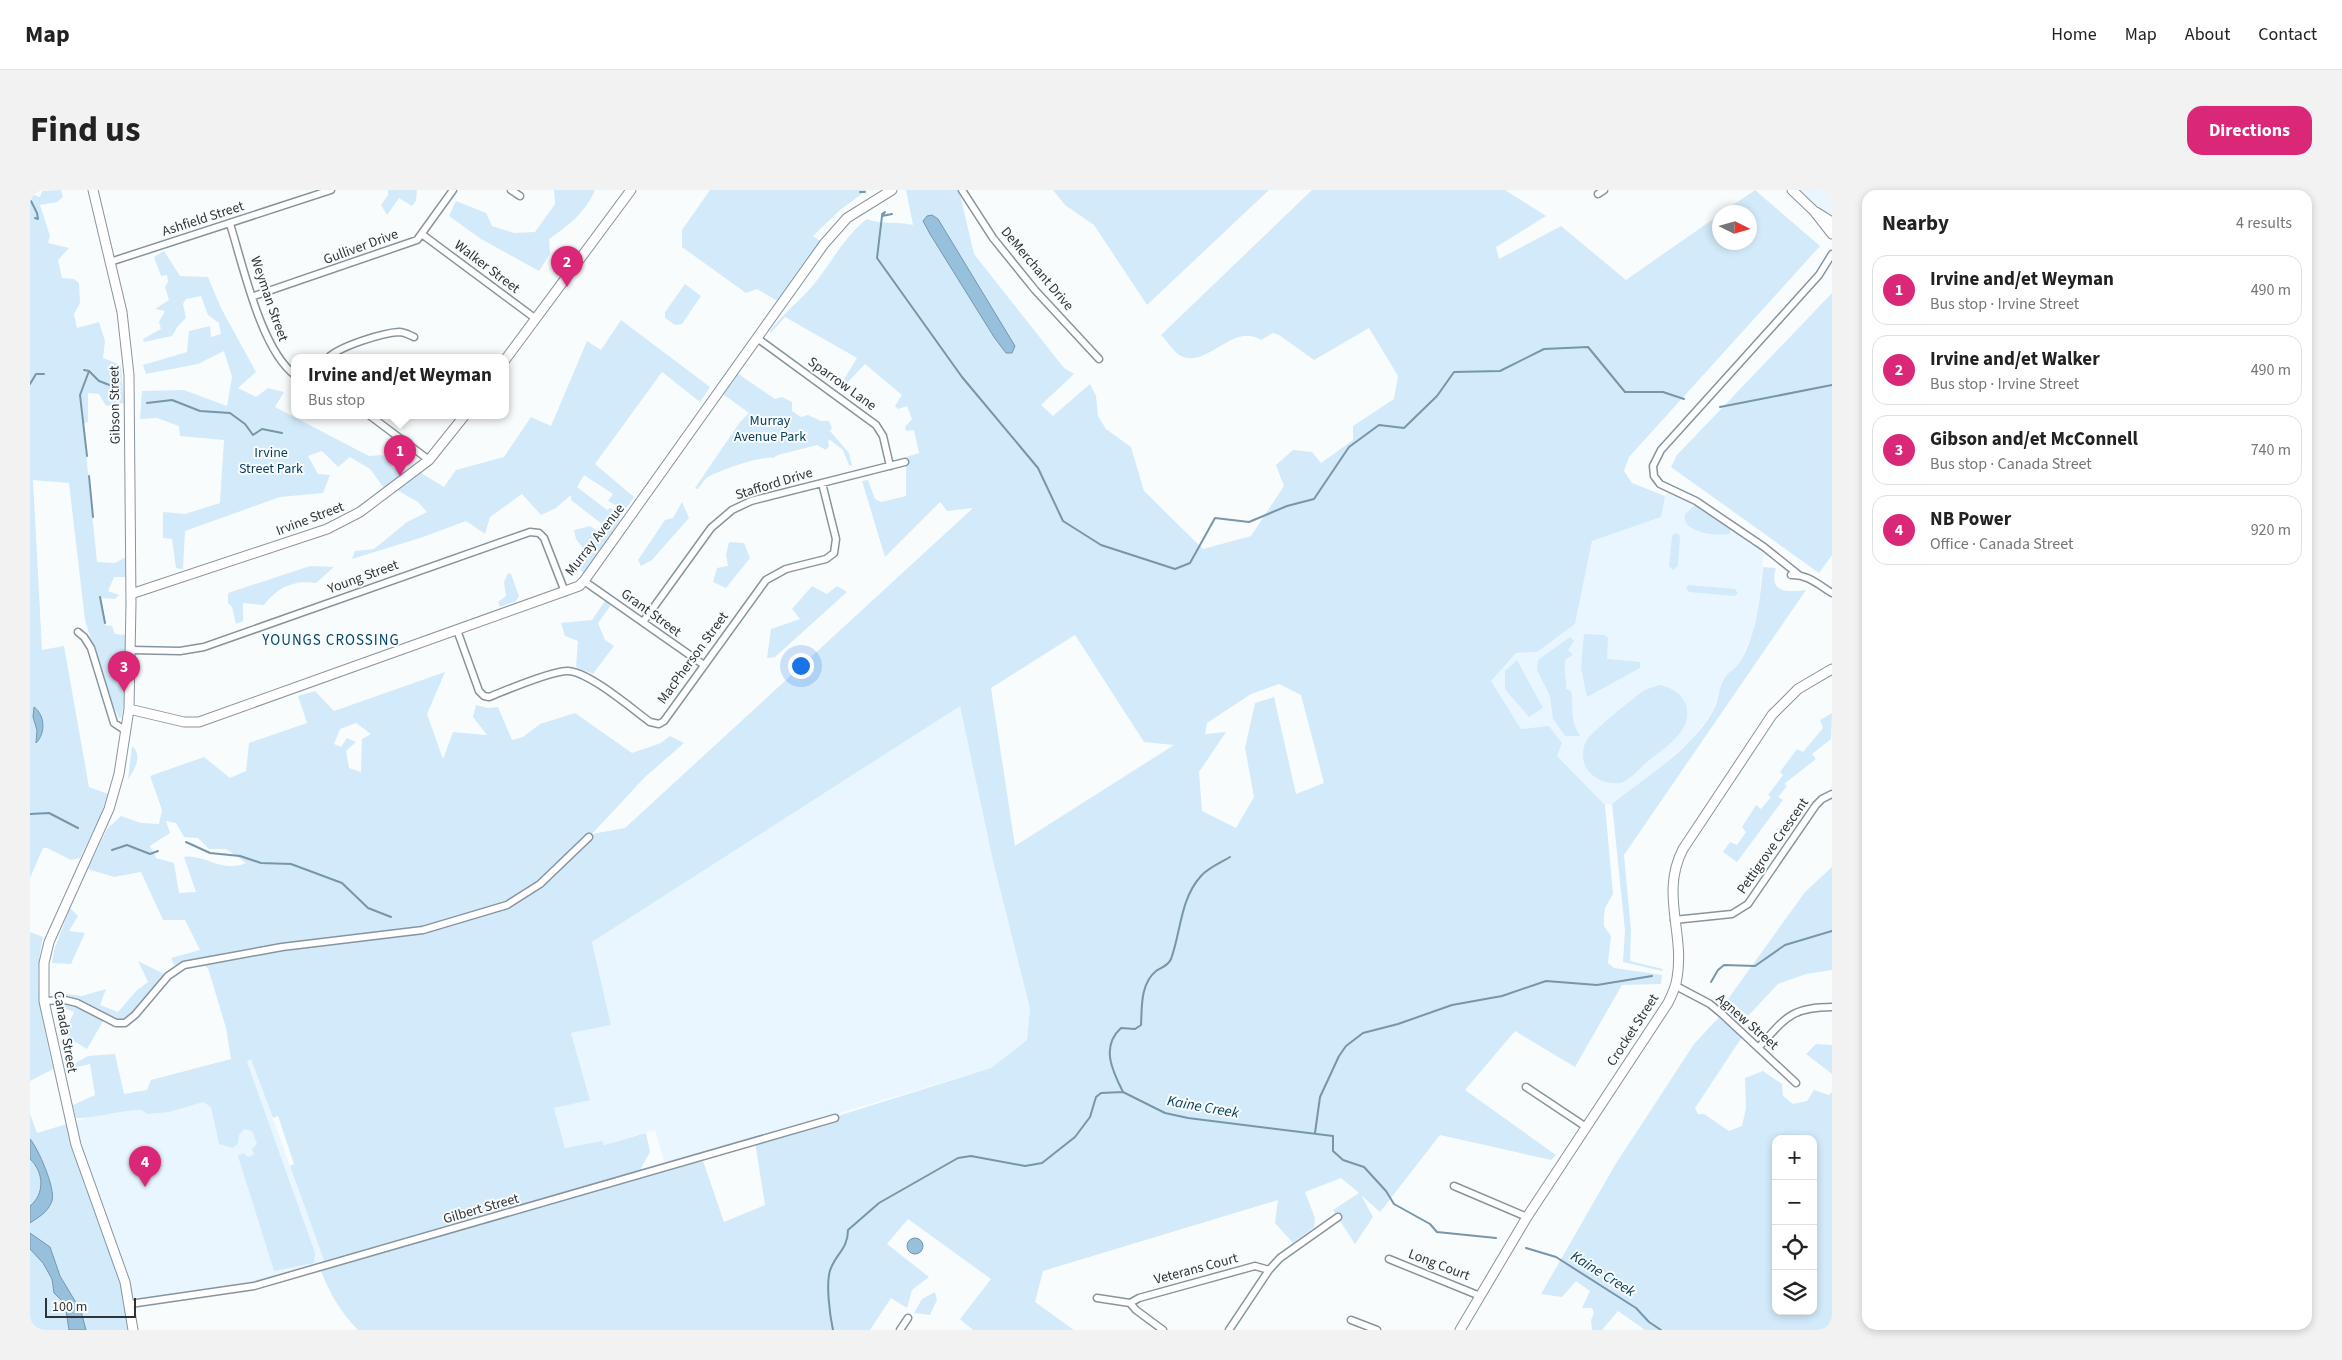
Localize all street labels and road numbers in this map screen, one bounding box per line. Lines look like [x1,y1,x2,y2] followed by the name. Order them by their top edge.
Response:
[159,196,247,242] street label: Ashfield Street
[996,223,1078,315] street label: DeMerchant Drive
[321,224,401,270] street label: Gulliver Drive
[450,236,524,299] street label: Walker Street
[245,254,293,344] street label: Weyman Street
[804,352,881,416] street label: Sparrow Lane
[104,365,126,445] street label: Gibson Street
[733,463,815,505] street label: Stafford Drive
[273,497,347,541] street label: Irvine Street
[560,500,630,580] street label: Murray Avenue
[324,555,401,599] street label: Young Street
[617,584,686,642] street label: Grant Street
[653,607,734,708] street label: MacPherson Street
[1732,794,1814,898] street label: Pettigrove Crescent
[1711,989,1783,1055] street label: Agnew Street
[48,990,82,1075] street label: Canada Street
[1602,990,1664,1070] street label: Crocket Street
[441,1189,521,1229] street label: Gilbert Street
[1405,1244,1473,1286] street label: Long Court
[1152,1248,1240,1290] street label: Veterans Court

